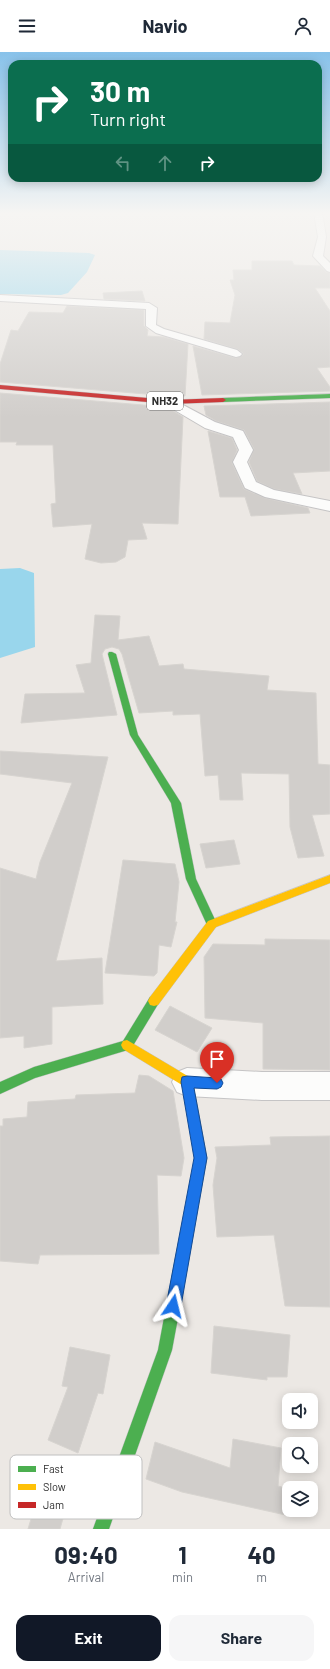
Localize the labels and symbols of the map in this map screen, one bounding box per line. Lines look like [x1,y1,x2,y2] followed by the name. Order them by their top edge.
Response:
[147,392,183,410] road number: NH32
[200,1042,234,1083] pin
[152,1285,194,1327] position arrow
[10,1455,142,1519] legend
[43,1462,64,1475] text: Fast
[43,1480,66,1493] text: Slow
[43,1498,64,1511] text: Jam

